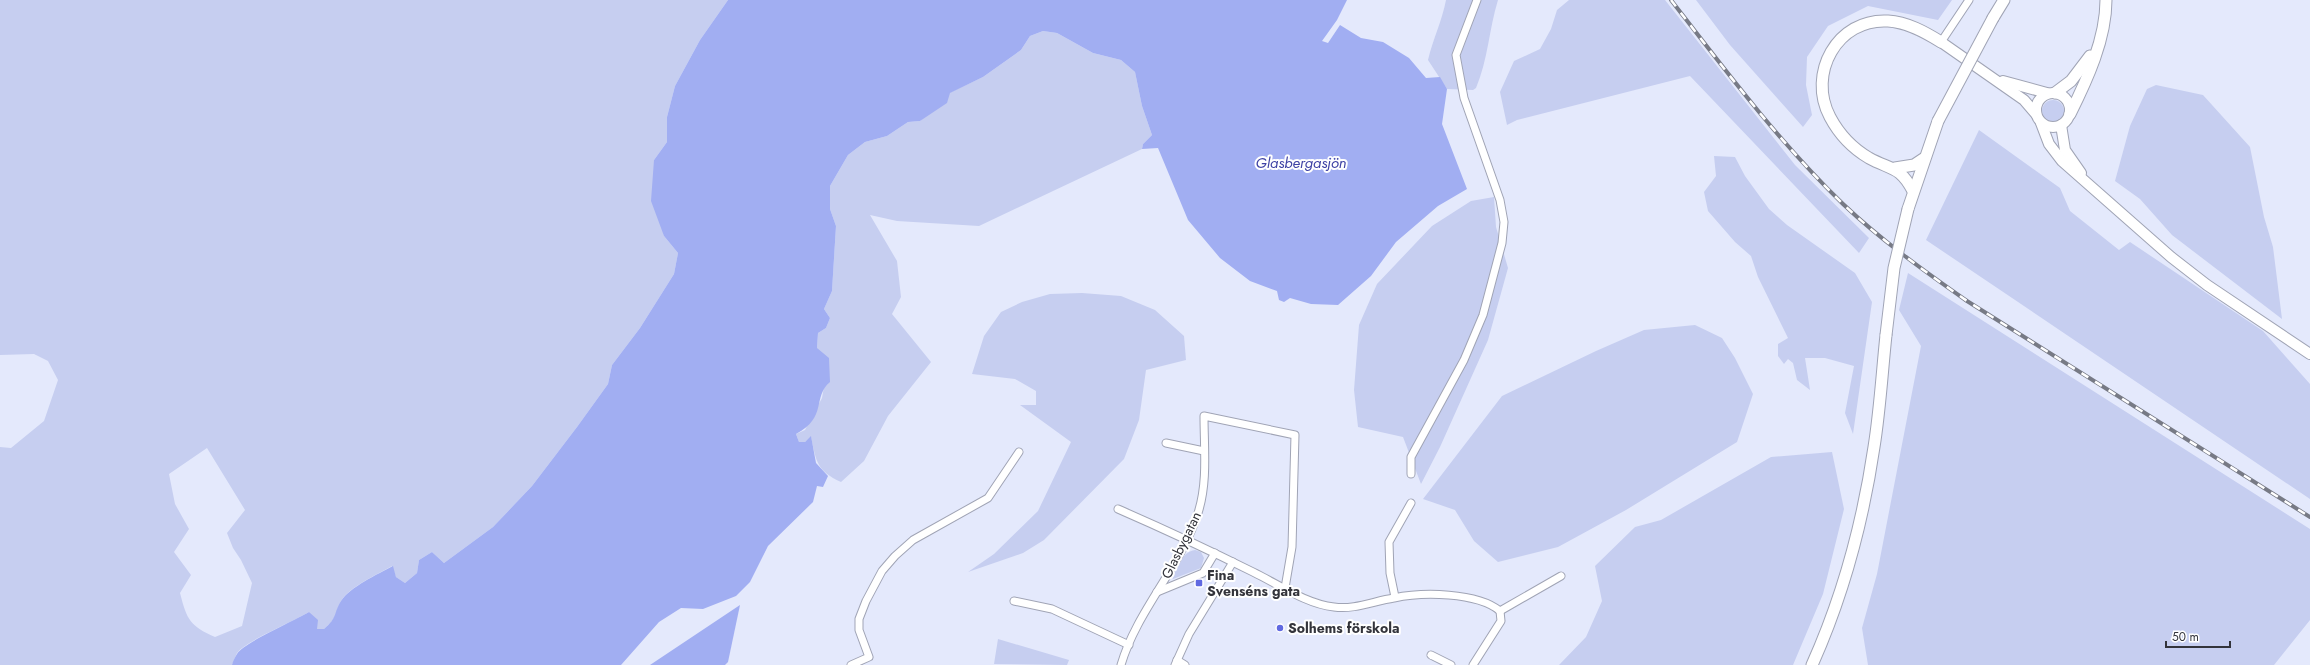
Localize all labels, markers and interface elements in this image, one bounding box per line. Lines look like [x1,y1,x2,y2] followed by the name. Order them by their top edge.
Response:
[1255,152,1347,174] water label: Glasbergasjön
[1156,508,1206,582] street label: Glasbygatan
[1207,565,1300,601] place label: Fina Svenséns gata
[1194,578,1204,588] marker: Fina Svenséns gata
[1288,618,1400,638] place label: Solhems förskola
[1275,623,1285,633] marker: Solhems förskola
[2166,623,2230,649] scale bar
[2172,628,2199,646] text: 50 m

